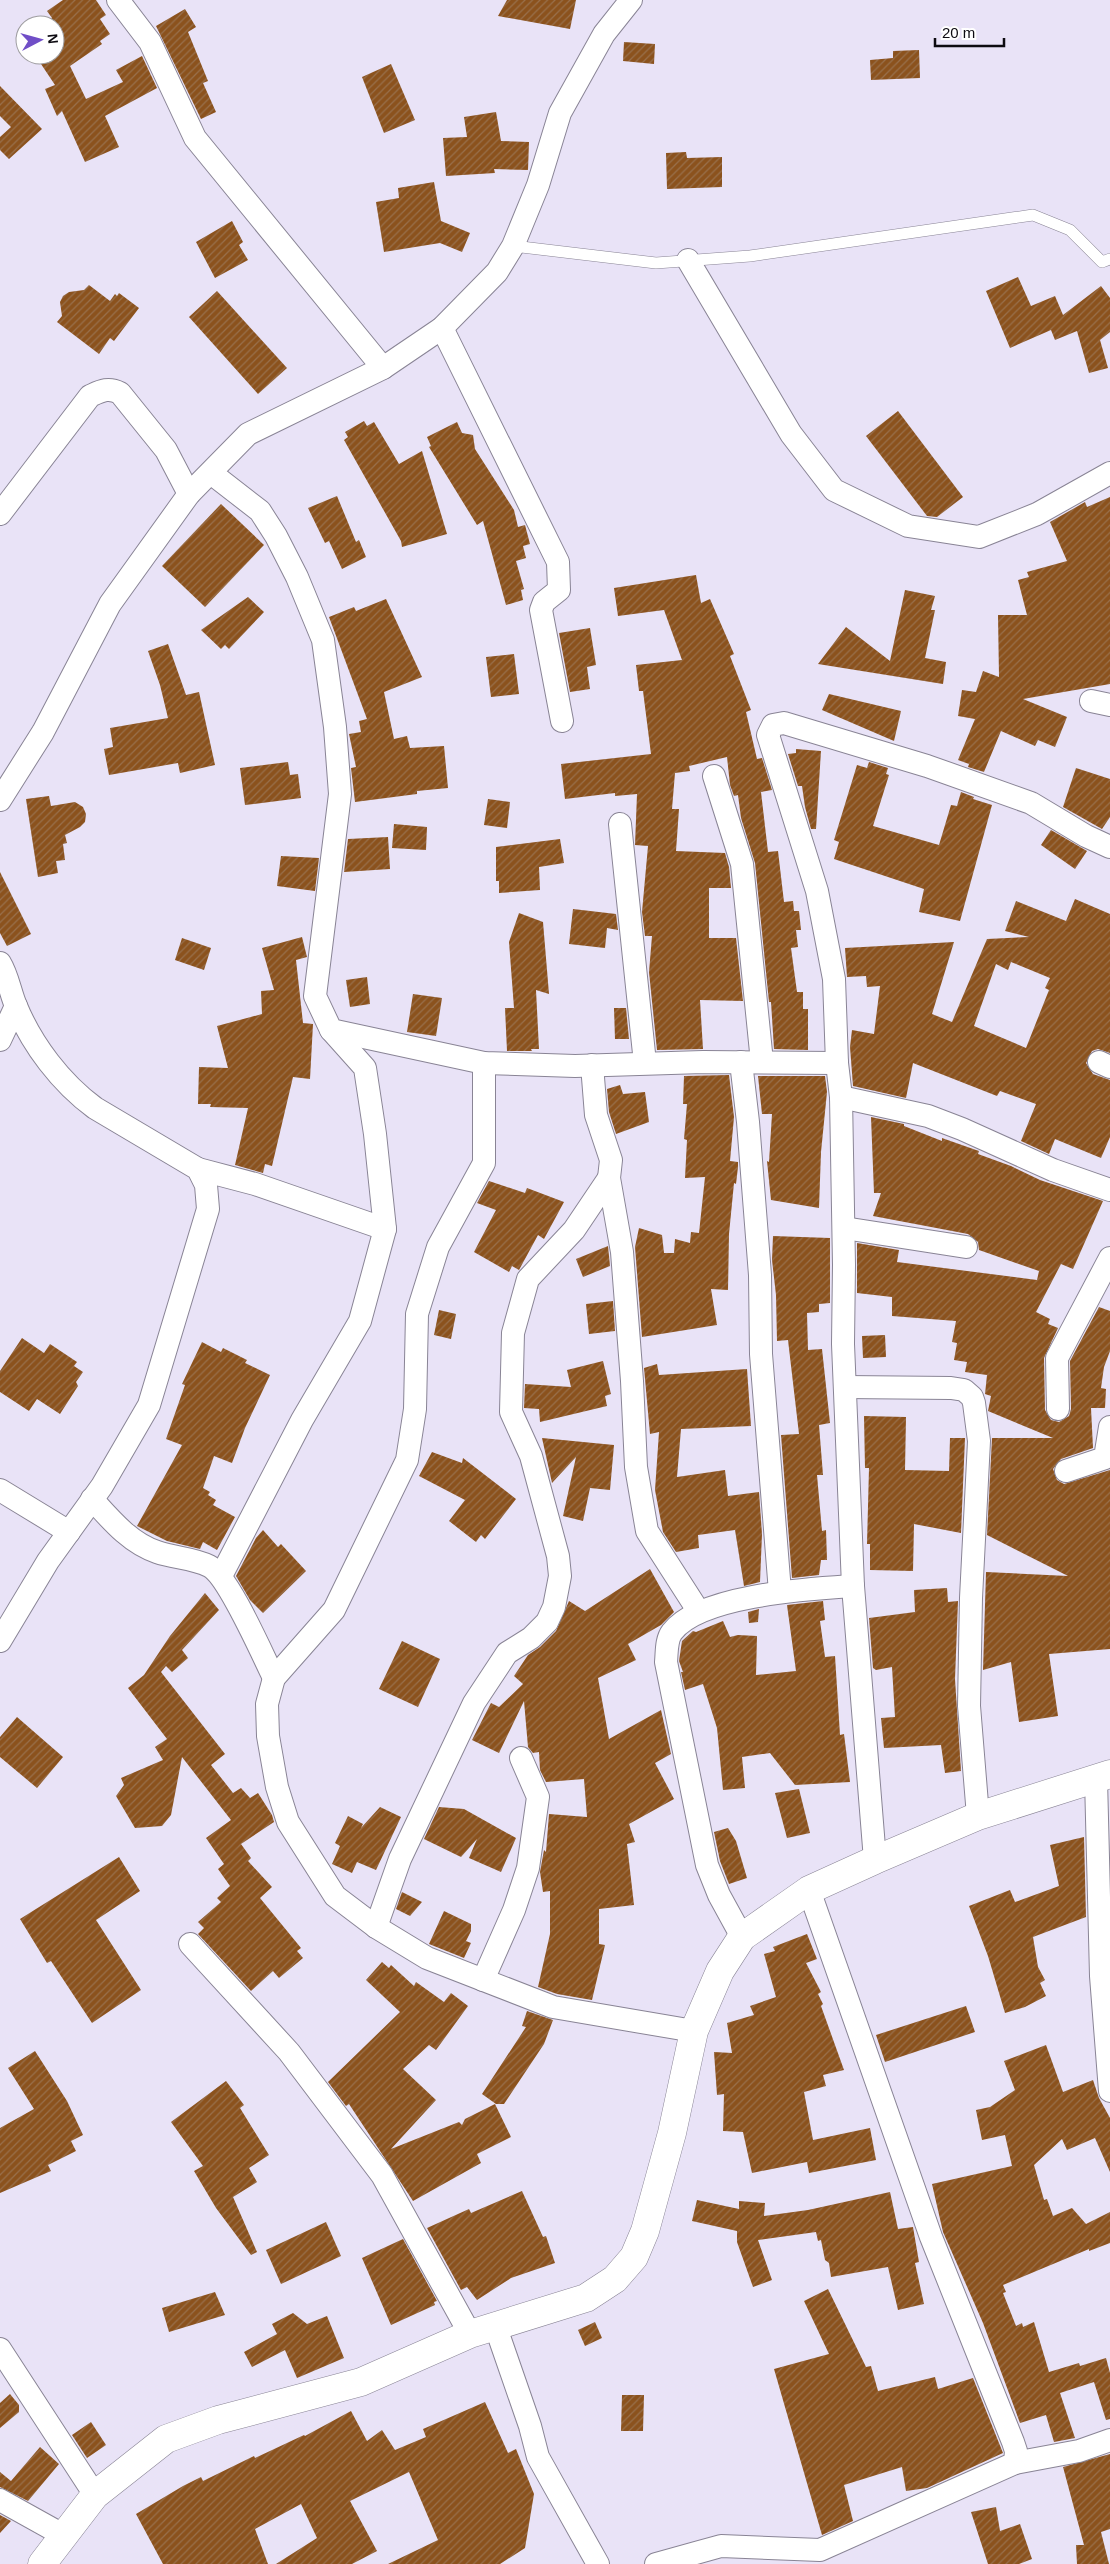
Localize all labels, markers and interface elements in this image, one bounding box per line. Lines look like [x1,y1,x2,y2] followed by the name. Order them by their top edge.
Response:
[15,15,65,65] north arrow
[935,15,1004,47] scale bar
[942,24,975,41] text: 20 m
[44,33,61,45] text: N

